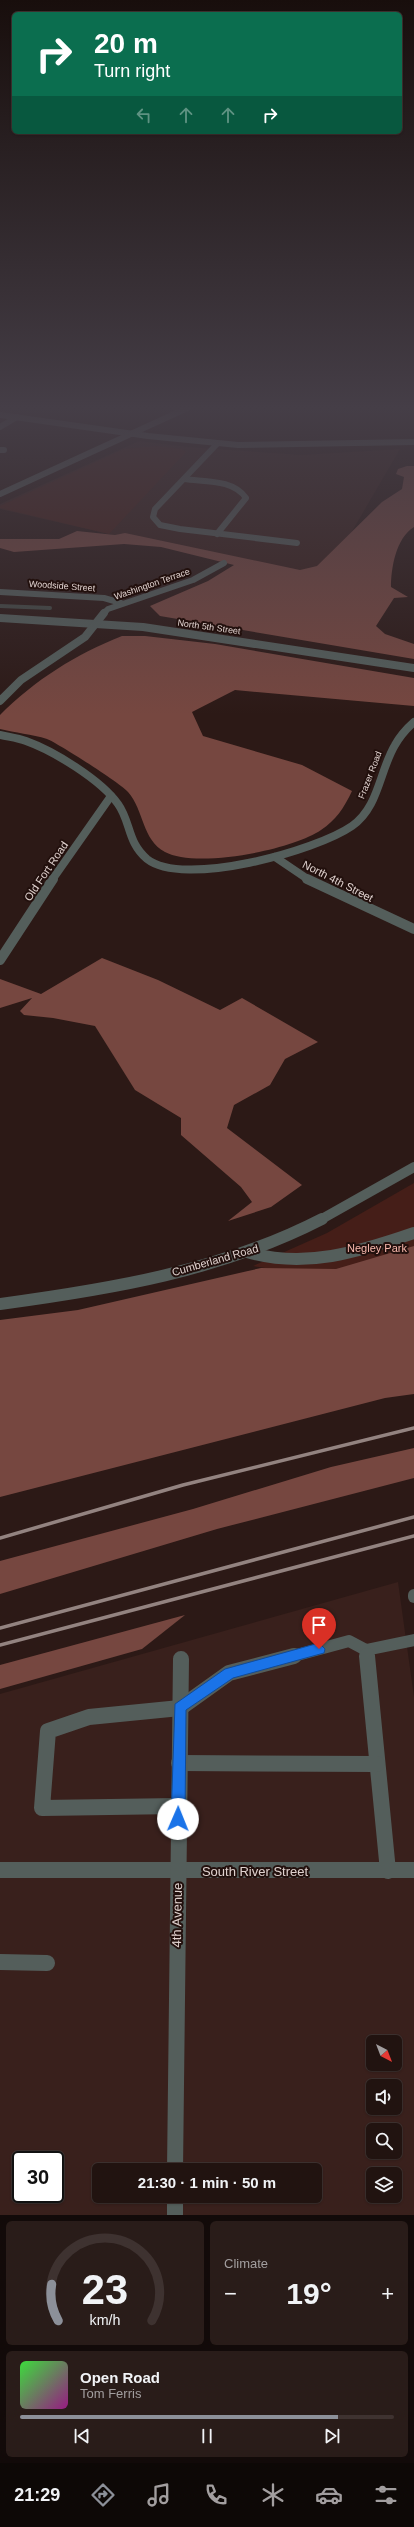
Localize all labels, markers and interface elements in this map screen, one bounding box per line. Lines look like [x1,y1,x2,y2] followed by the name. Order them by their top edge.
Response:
[28,28,80,80] icon: right
[94,28,158,59] text: 20 m
[94,61,170,81] text: Turn right
[133,104,155,126] icon: left
[175,104,197,126] icon: ahead
[217,104,239,126] icon: ahead
[259,104,281,126] icon: right
[113,566,191,602] street label: Washington Terrace
[29,579,96,593] street label: Woodside Street
[177,618,242,636] street label: North 5th Street
[356,750,384,800] street label: Frazer Road
[22,839,70,903] street label: Old Fort Road
[301,858,375,904] street label: North 4th Street
[170,1242,260,1278] street label: Cumberland Road
[347,1242,407,1254] park label: Negley Park
[302,1608,336,1649] pin
[308,1614,330,1636] icon: arrive
[157,1798,199,1840] position arrow
[202,1864,308,1879] street label: South River Street
[169,1882,185,1948] street label: 4th Avenue
[366,2035,402,2071] north arrow
[366,2035,402,2203] map controls
[366,2079,402,2115] button: sound
[366,2123,402,2159] button: search
[12,2151,64,2203] speed limit sign: 30
[366,2167,402,2203] button: layers
[138,2174,276,2191] text: 21:30 · 1 min · 50 m
[224,2256,268,2271] text: Climate
[82,2266,128,2313] text: 23
[286,2277,332,2310] text: 19°
[224,2281,237,2306] text: −
[381,2281,394,2306] text: +
[90,2312,121,2328] text: km/h
[80,2369,160,2386] text: Open Road
[80,2386,141,2401] text: Tom Ferris
[71,2425,93,2447] icon: previous
[196,2425,218,2447] icon: pause
[321,2425,343,2447] icon: next
[89,2481,117,2509] icon: directions
[145,2481,173,2509] icon: music
[202,2481,230,2509] icon: phone
[259,2481,287,2509] icon: climate
[315,2481,343,2509] icon: car
[372,2481,400,2509] icon: filters
[14,2485,60,2505] text: 21:29

